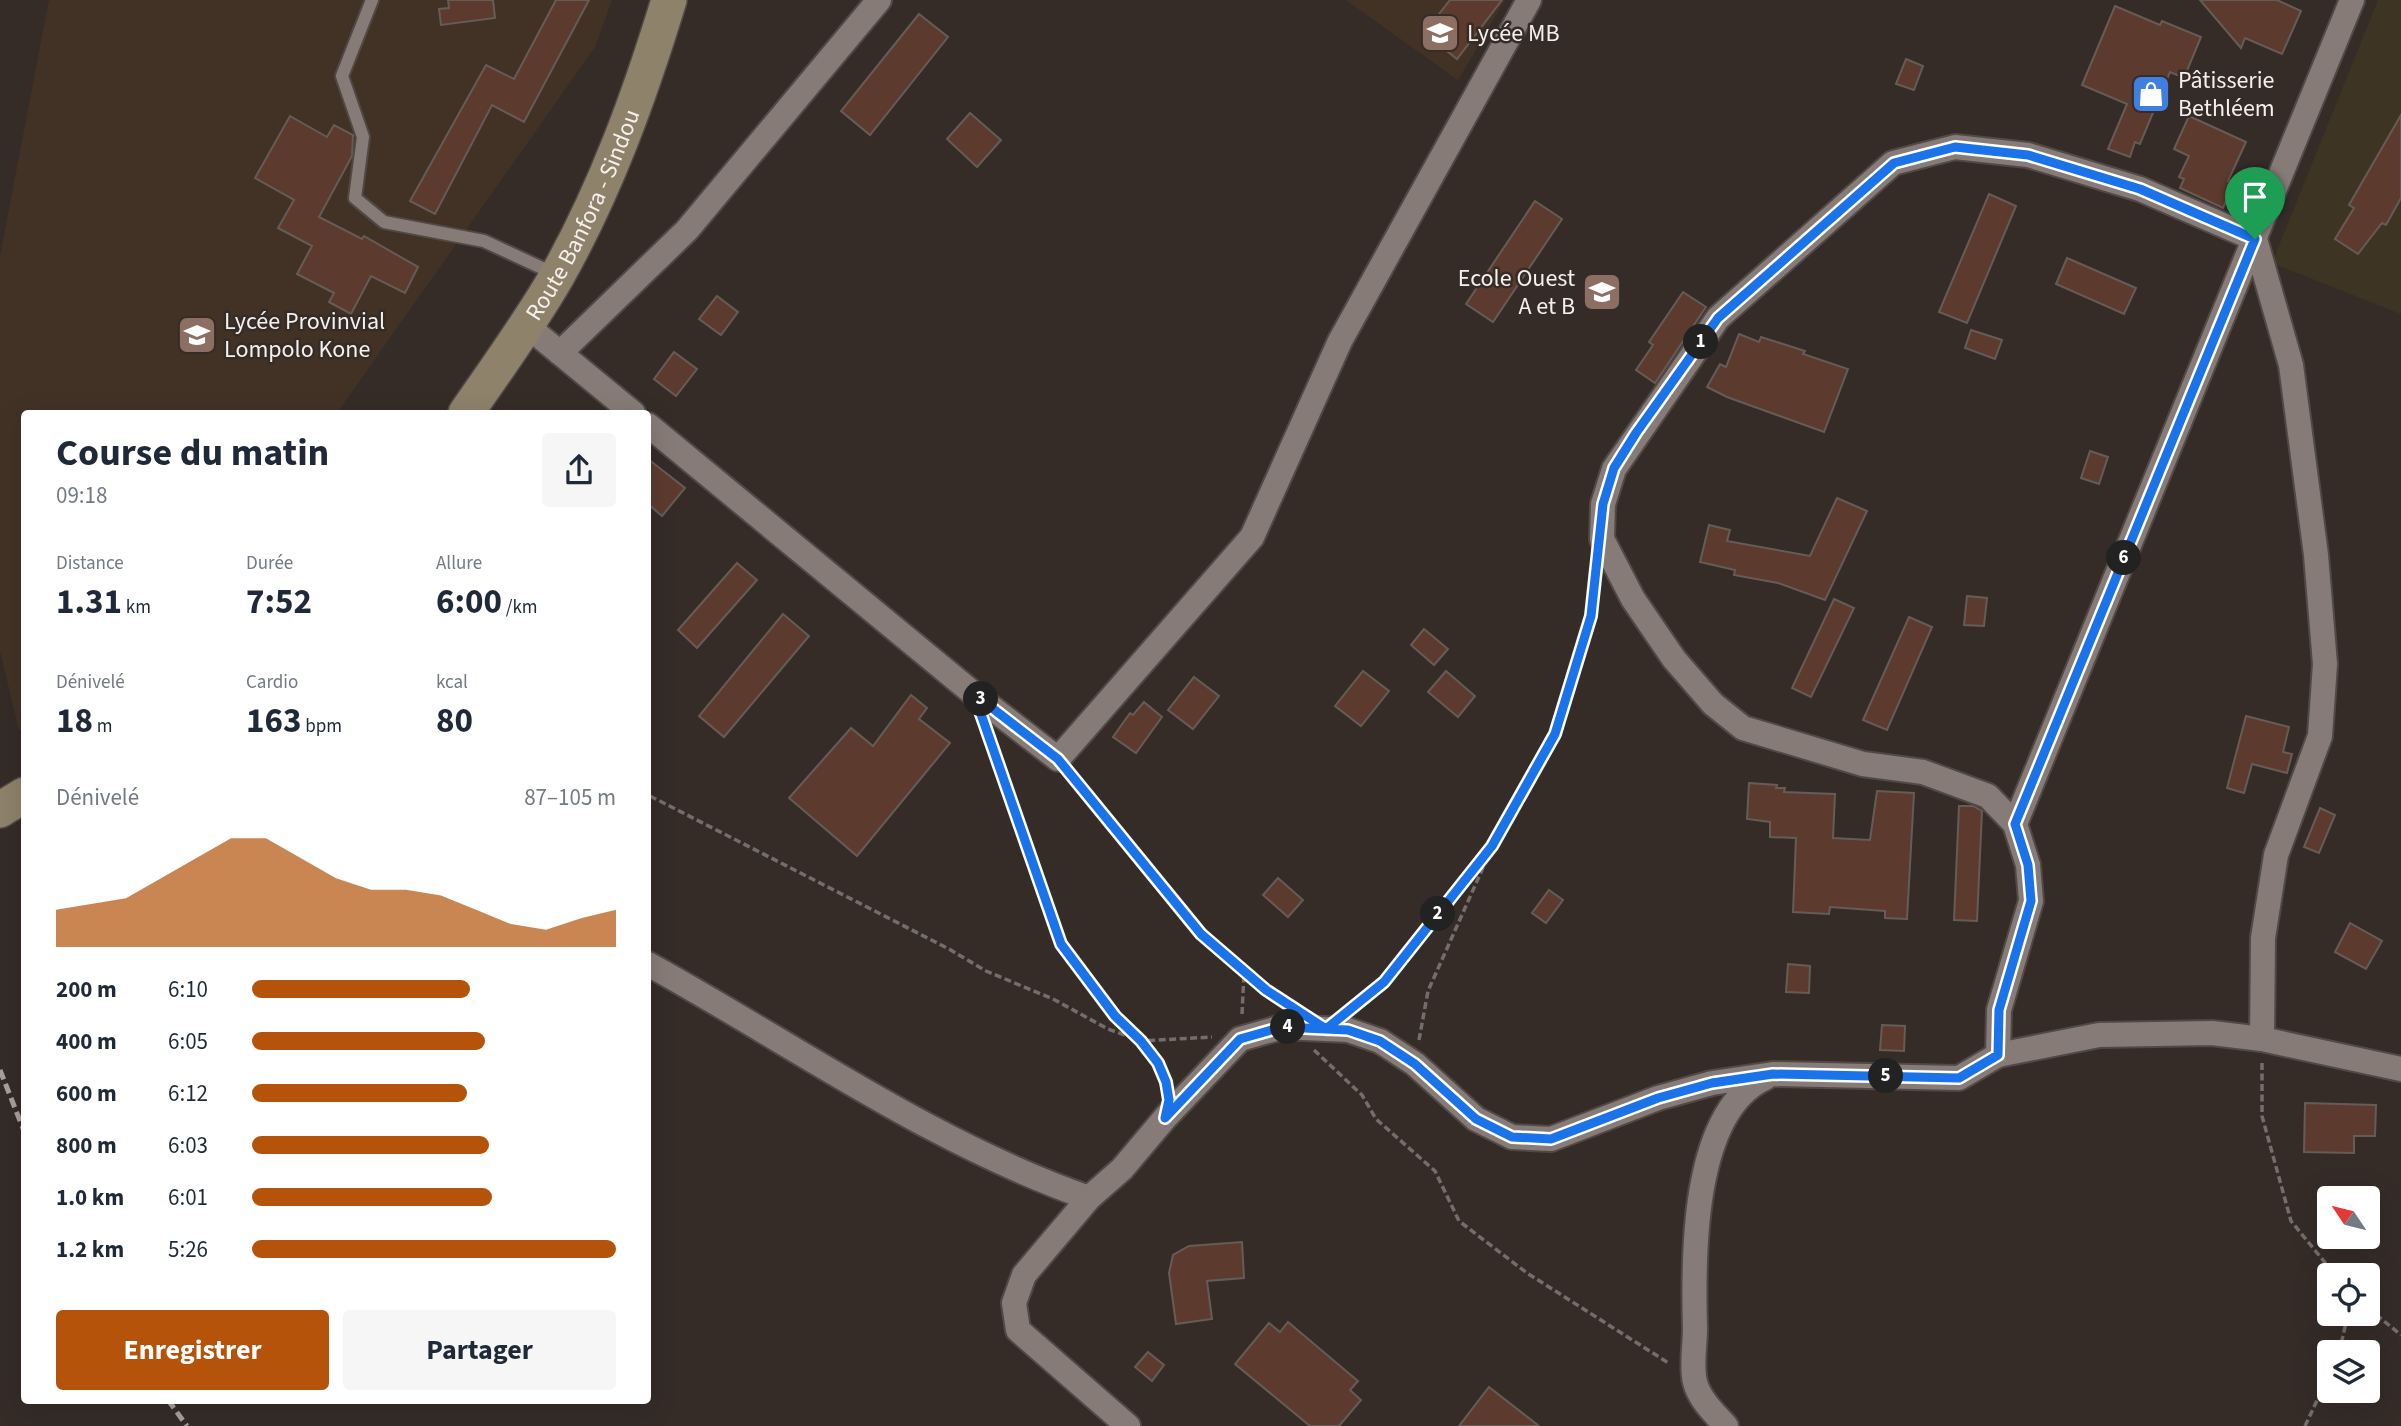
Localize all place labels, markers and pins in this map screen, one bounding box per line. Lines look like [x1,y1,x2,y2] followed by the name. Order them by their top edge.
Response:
[1419,12,1461,54] school or university icon: Lycée MB
[1467,16,1560,51] place label: Lycée MB
[2178,63,2275,126] place label: Pâtisserie Bethléem
[2130,73,2172,115] shop icon: Pâtisserie Bethléem
[2225,167,2285,239] pin
[1458,261,1575,324] place label: Ecole Ouest A et B
[1581,271,1623,313] school or university icon: Ecole Ouest A et B
[224,304,385,367] place label: Lycée Provinvial Lompolo Kone
[176,314,218,356] school or university icon: Lycée Provinvial Lompolo Kone
[1684,324,1718,360] pin: 1
[2106,540,2142,576] pin: 6
[964,682,998,716] pin: 3
[1420,897,1456,932] pin: 2
[1270,1010,1306,1044] pin: 4
[1868,1058,1904,1094] pin: 5

